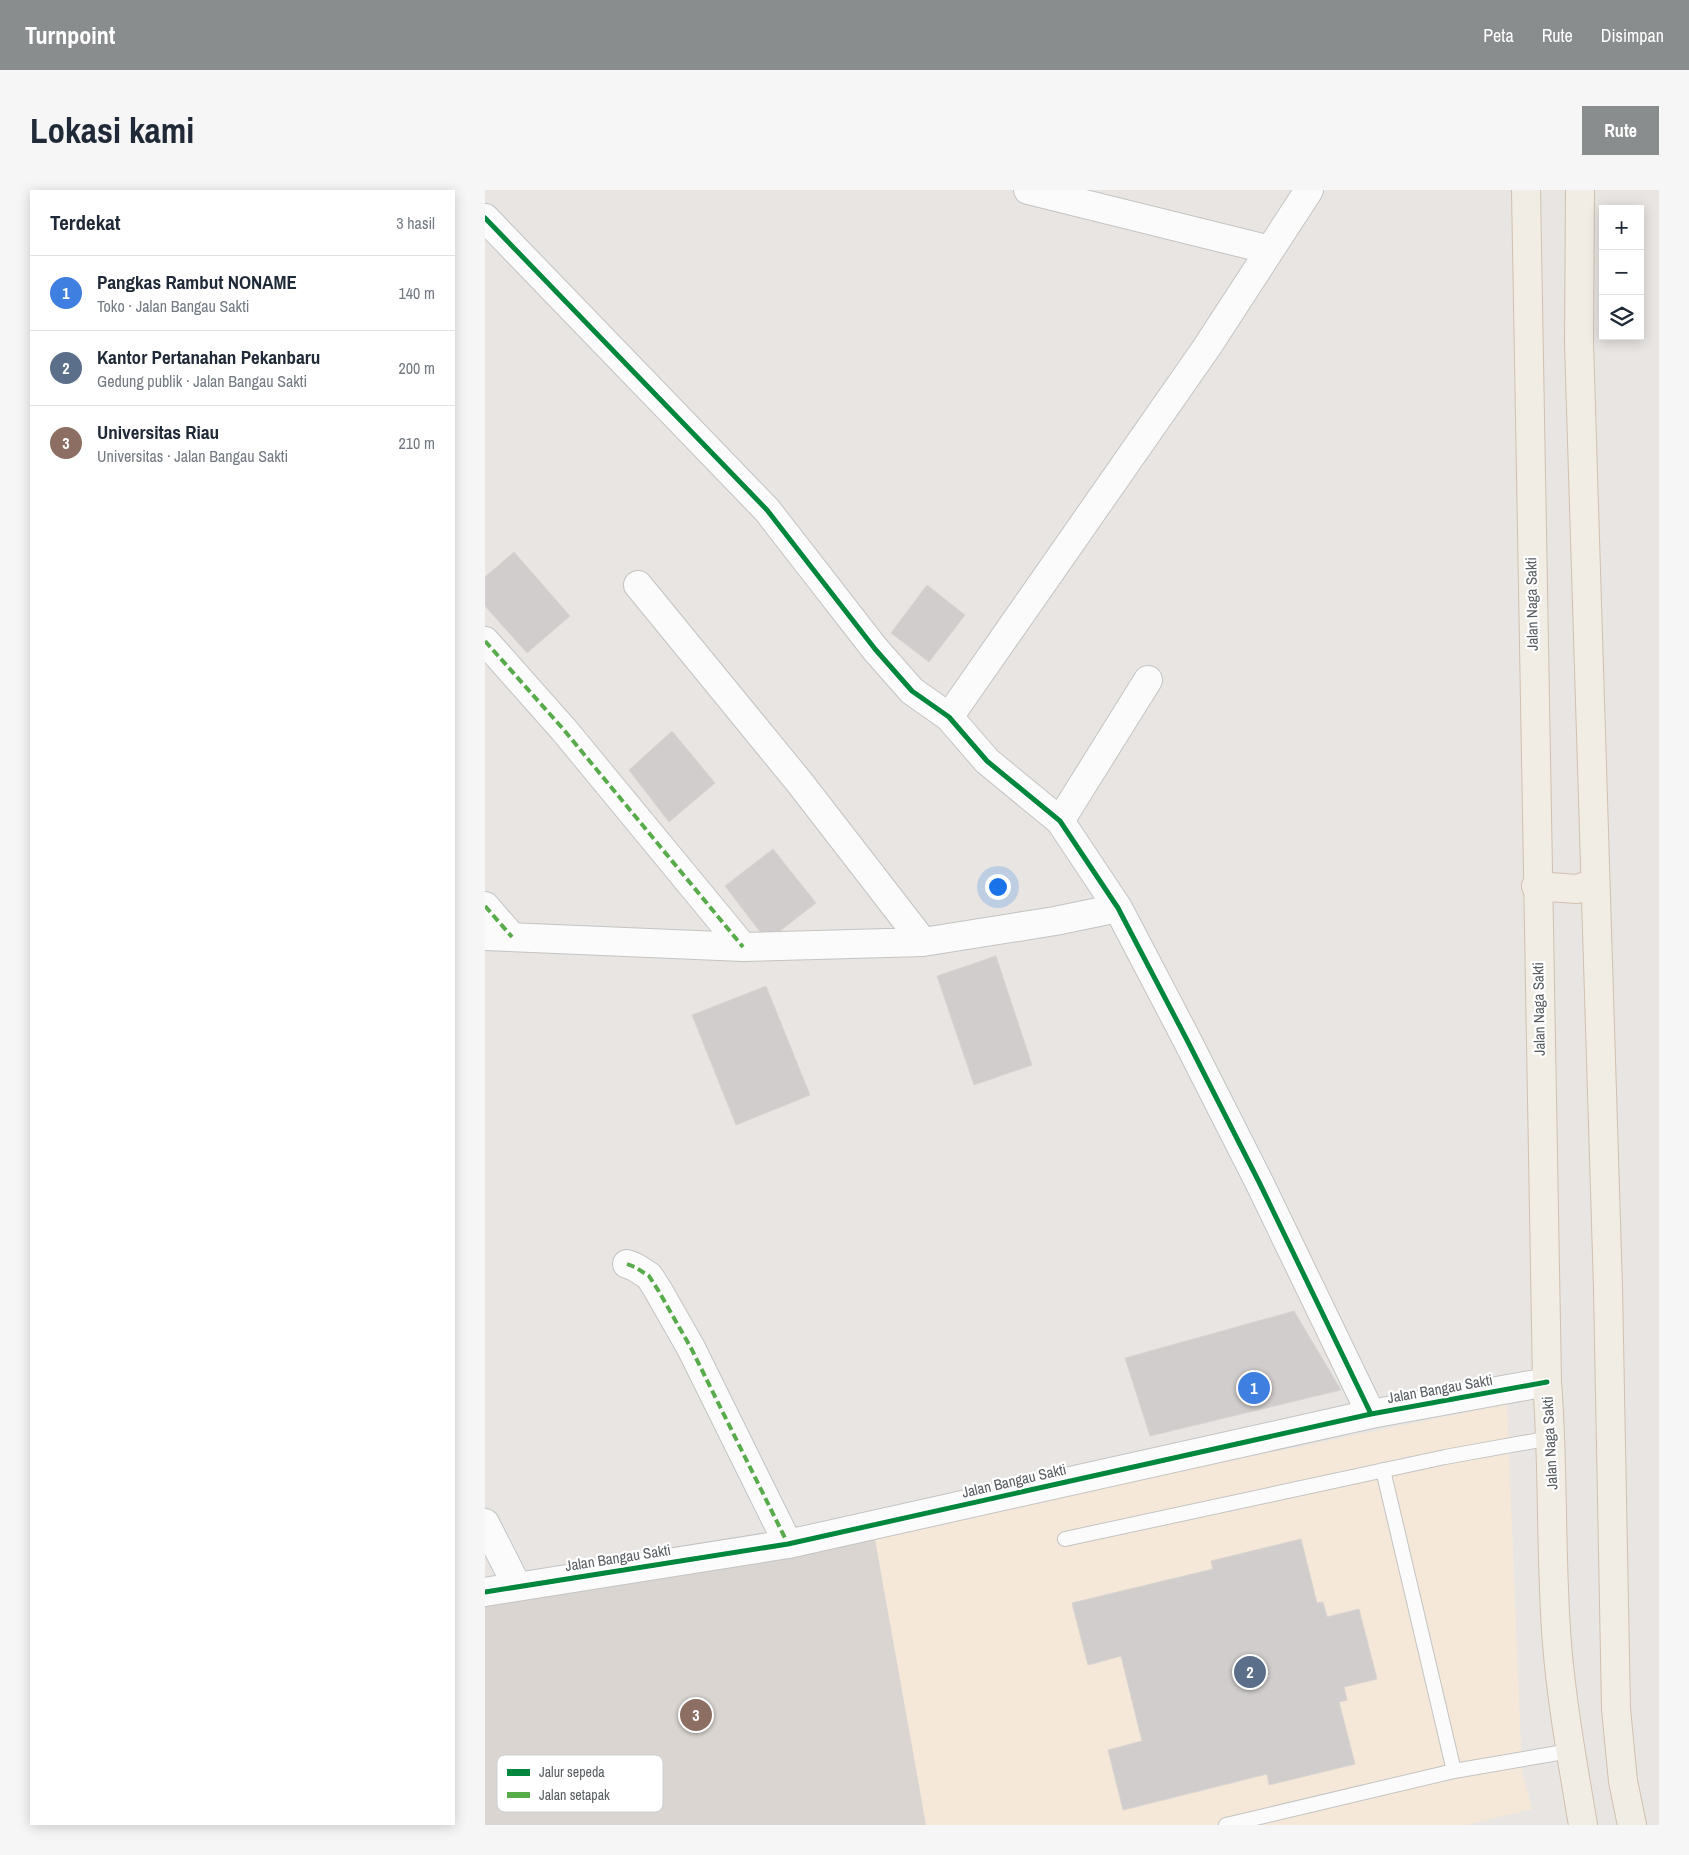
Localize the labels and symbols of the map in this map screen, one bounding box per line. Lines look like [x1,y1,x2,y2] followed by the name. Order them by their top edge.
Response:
[1520,557,1543,651] street label: Jalan Naga Sakti
[985,874,1011,900] your location
[1527,962,1550,1056] street label: Jalan Naga Sakti
[1238,1369,1270,1407] pin: 1
[1386,1369,1494,1408] street label: Jalan Bangau Sakti
[1537,1396,1562,1490] street label: Jalan Naga Sakti
[960,1458,1068,1503] street label: Jalan Bangau Sakti
[564,1539,672,1576] street label: Jalan Bangau Sakti
[1234,1653,1266,1691] pin: 2
[680,1696,712,1734] pin: 3
[497,1755,663,1812] legend
[539,1763,605,1781] text: Jalur sepeda
[539,1786,610,1804] text: Jalan setapak

